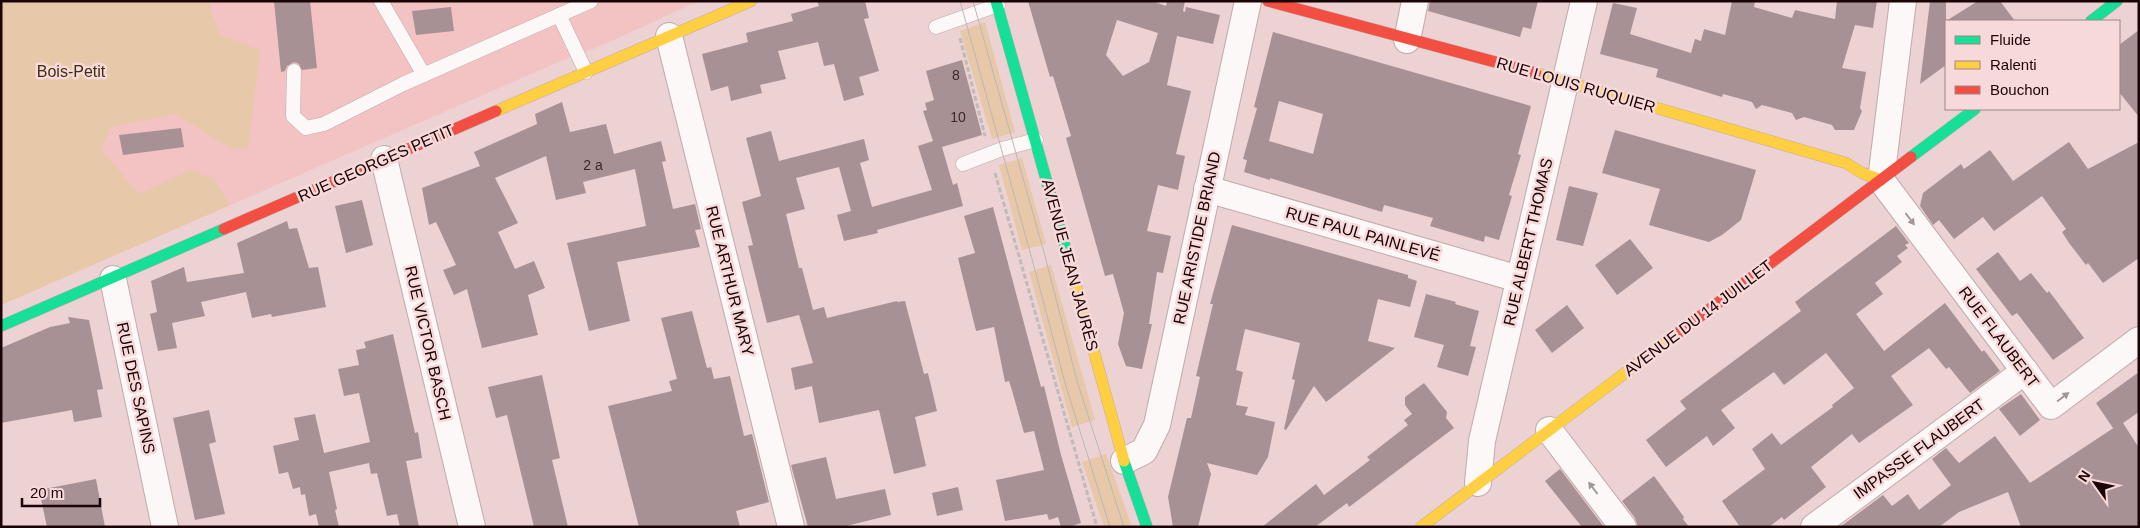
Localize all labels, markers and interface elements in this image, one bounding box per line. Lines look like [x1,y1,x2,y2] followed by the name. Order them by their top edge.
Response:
[1945,20,2120,110] legend
[1990,31,2031,48] text: Fluide
[1495,54,1657,116] street label: RUE LOUIS RUQUIER
[1990,56,2037,73] text: Ralenti
[37,63,106,80] park label: Bois-Petit
[952,67,960,83] house number: 8
[1990,81,2049,98] text: Bouchon
[950,109,966,125] house number: 10
[295,121,457,205] street label: RUE GEORGES PETIT
[1170,150,1224,326] street label: RUE ARISTIDE BRIAND
[1500,156,1556,328] street label: RUE ALBERT THOMAS
[583,157,603,173] house number: 2 a
[1039,177,1102,353] street label: AVENUE JEAN JAURÈS
[1284,203,1442,264] street label: RUE PAUL PAINLEVÉ
[703,204,757,358] street label: RUE ARTHUR MARY
[1905,212,1915,226] one-way arrow
[1621,257,1776,379] street label: AVENUE DU 14 JUILLET
[402,264,454,422] street label: RUE VICTOR BASCH
[1956,283,2042,391] street label: RUE FLAUBERT
[114,321,158,455] street label: RUE DES SAPINS
[2056,391,2069,402] one-way arrow
[1850,396,1988,502] street label: IMPASSE FLAUBERT
[2070,458,2120,508] north arrow
[2075,467,2094,485] text: N
[22,476,100,508] scale bar
[1588,482,1599,495] one-way arrow
[30,484,63,501] text: 20 m

